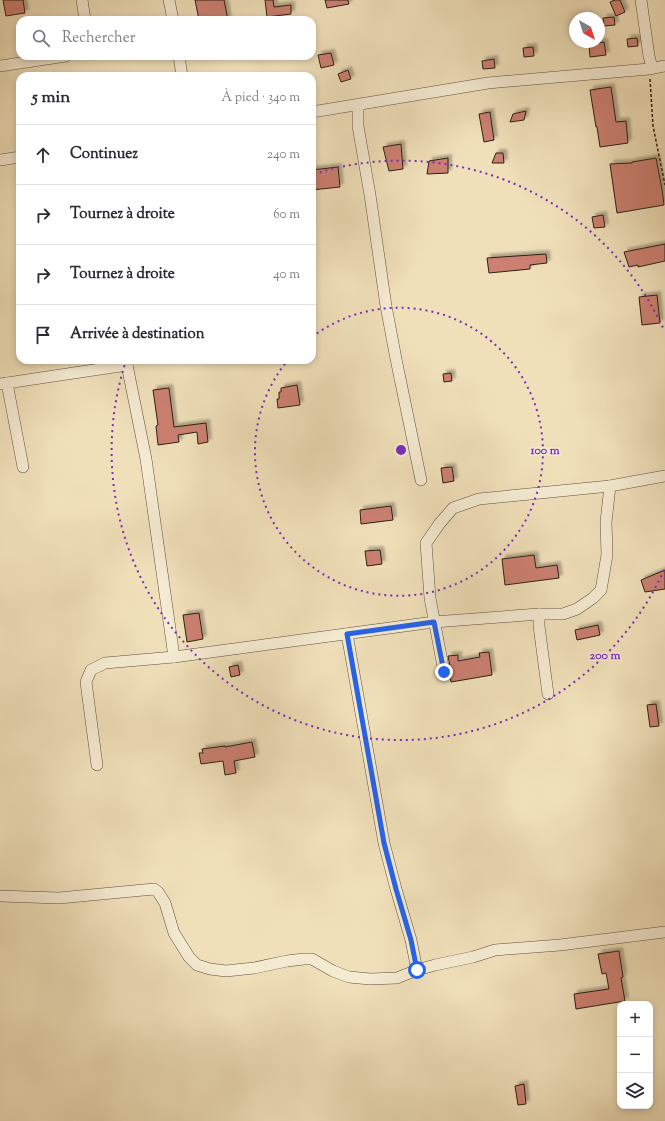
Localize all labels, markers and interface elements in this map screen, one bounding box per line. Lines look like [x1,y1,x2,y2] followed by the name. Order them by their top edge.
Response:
[569,12,605,48] north arrow
[16,16,316,60] search box
[30,27,52,49] icon: search
[62,28,135,49] text: Rechercher
[32,86,70,110] text: 5 min
[222,89,300,107] text: À pied · 340 m
[32,144,54,166] icon: ahead
[70,144,138,165] text: Continuez
[267,146,300,164] text: 240 m
[32,204,54,226] icon: right
[70,204,175,225] text: Tournez à droite
[273,206,300,224] text: 60 m
[32,264,54,286] icon: right
[70,264,175,285] text: Tournez à droite
[273,266,300,284] text: 40 m
[32,324,54,346] icon: arrive
[70,324,205,345] text: Arrivée à destination
[529,442,560,460] text: 100 m
[394,443,408,457] centre of rings
[590,647,620,665] text: 200 m
[435,663,453,681] route end
[408,961,426,979] route start
[617,1001,653,1109] map controls
[617,1001,653,1037] button: +
[617,1037,653,1073] button: −
[617,1073,653,1109] button: layers

